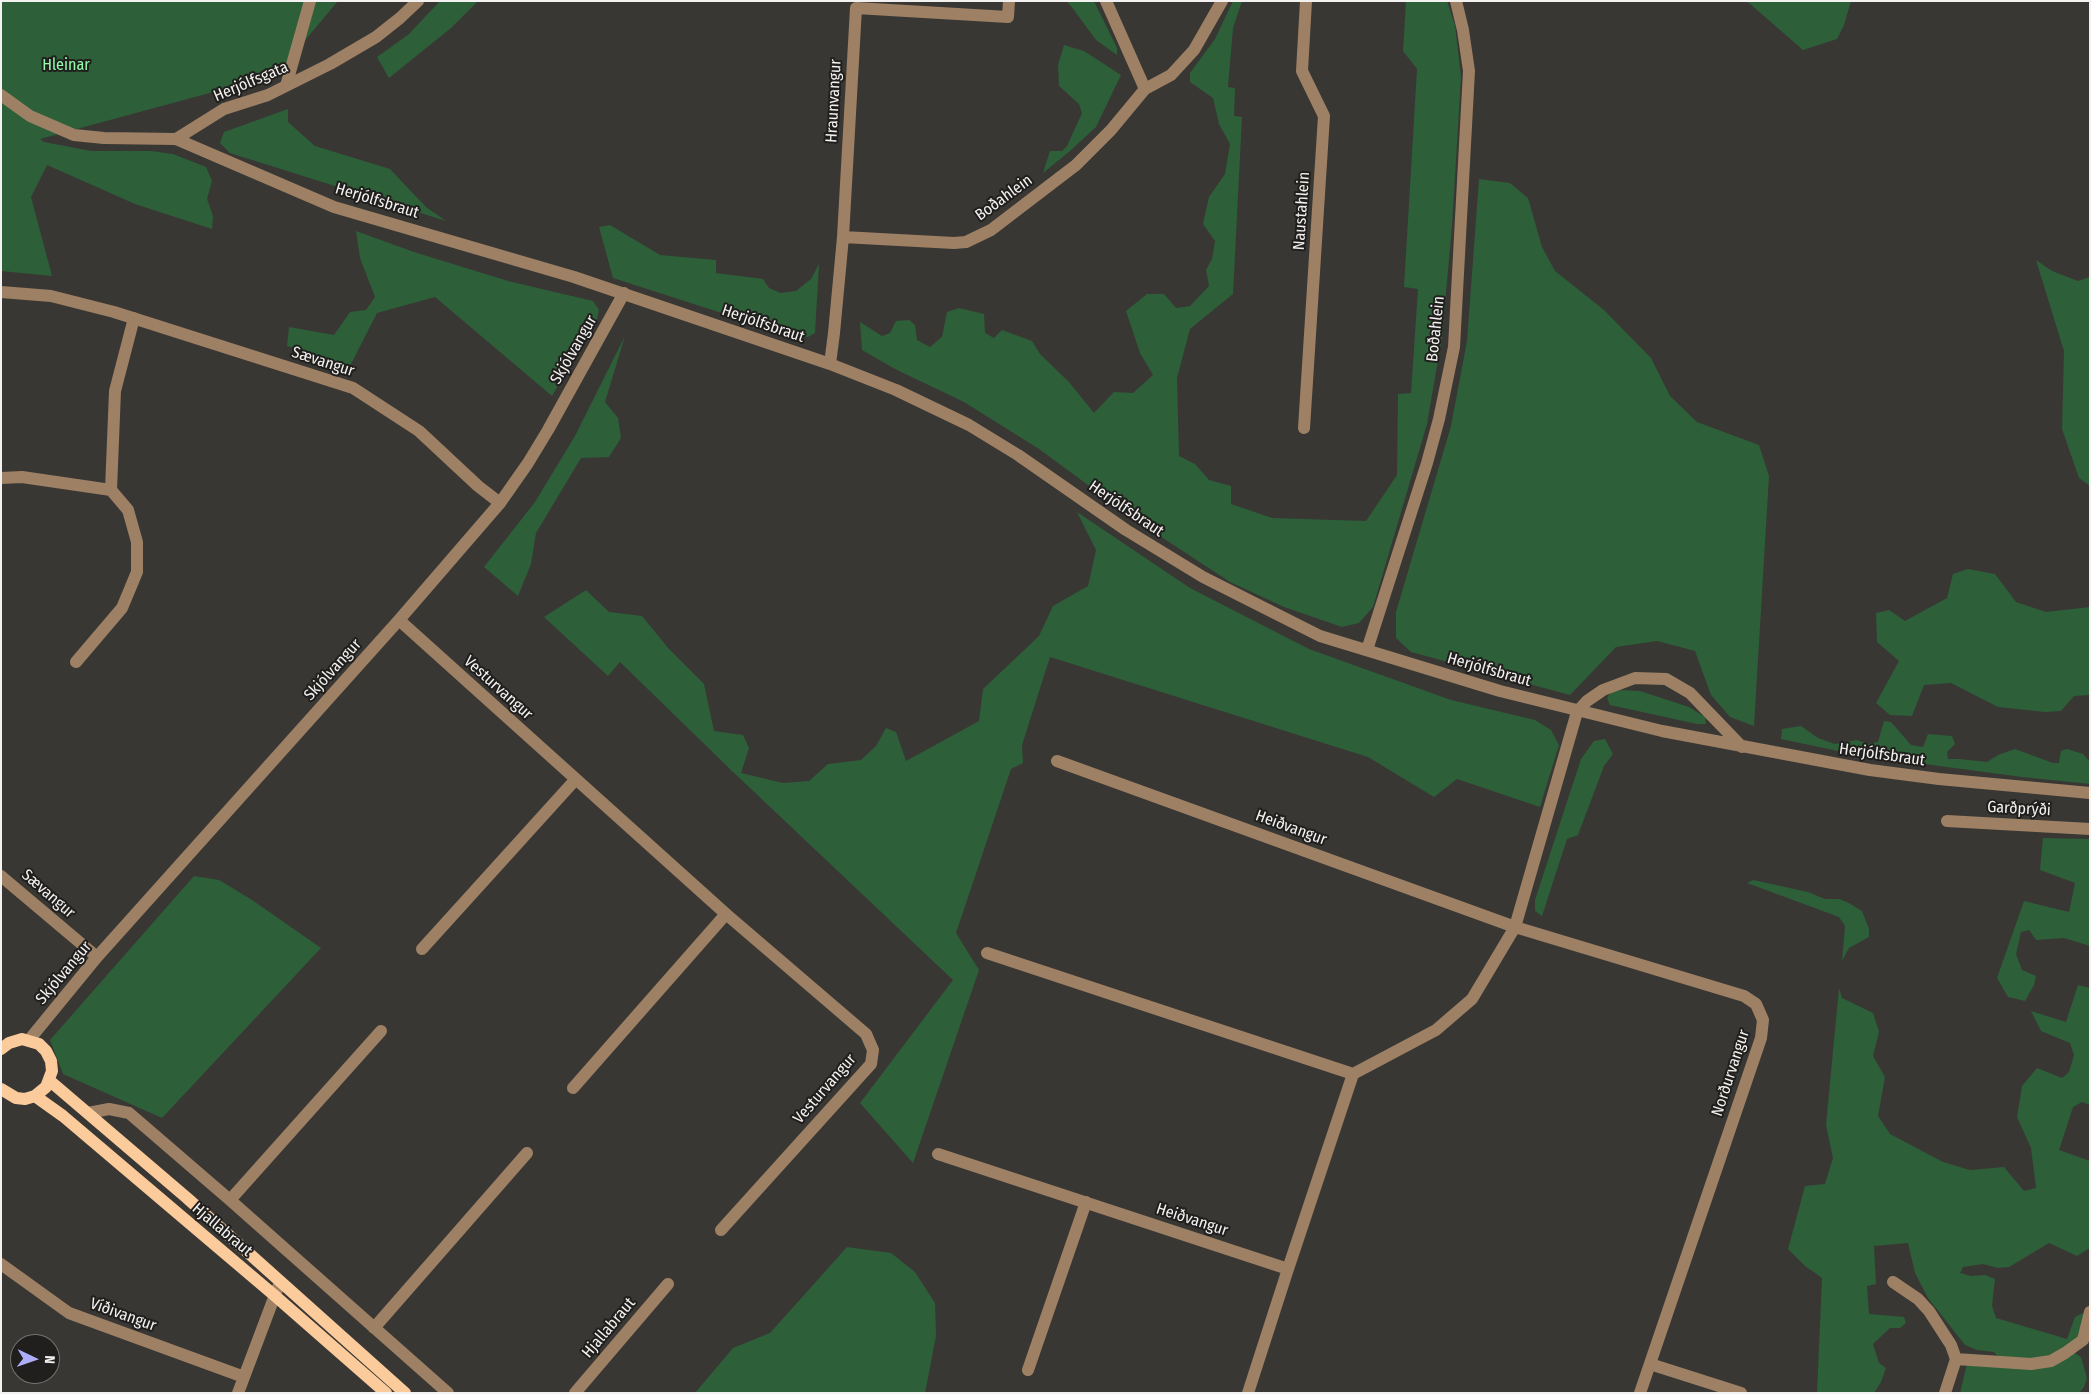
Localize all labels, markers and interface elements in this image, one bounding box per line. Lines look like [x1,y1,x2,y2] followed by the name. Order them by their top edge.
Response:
[42,56,90,76] park label: Hleinar
[211,58,291,106] street label: Herjólfsgata
[822,59,846,143] street label: Hraunvangur
[972,171,1036,225] street label: Boðahlein
[1290,171,1314,251] street label: Naustahlein
[333,179,421,223] street label: Herjólfsbraut
[1423,295,1449,363] street label: Boðahlein
[719,301,807,347] street label: Herjólfsbraut
[547,312,601,388] street label: Skjólvangur
[289,343,357,381] street label: Sævangur
[1085,477,1167,541] street label: Herjólfsbraut
[300,635,366,705] street label: Skjólvangur
[1445,649,1533,691] street label: Herjólfsbraut
[460,652,536,724] street label: Vesturvangur
[1838,739,1926,771] street label: Herjólfsbraut
[1987,798,2051,820] street label: Garðprýði
[1253,806,1329,850] street label: Heiðvangur
[17,866,79,922] street label: Sævangur
[32,938,96,1008] street label: Skjólvangur
[1708,1027,1754,1119] street label: Norðurvangur
[789,1050,861,1128] street label: Vesturvangur
[188,1199,256,1261] street label: Hjallabraut
[1154,1199,1230,1241] street label: Heiðvangur
[87,1294,159,1336] street label: Víðivangur
[578,1294,640,1362] street label: Hjallabraut
[10,1334,60,1384] north arrow
[41,1355,58,1364] text: N

